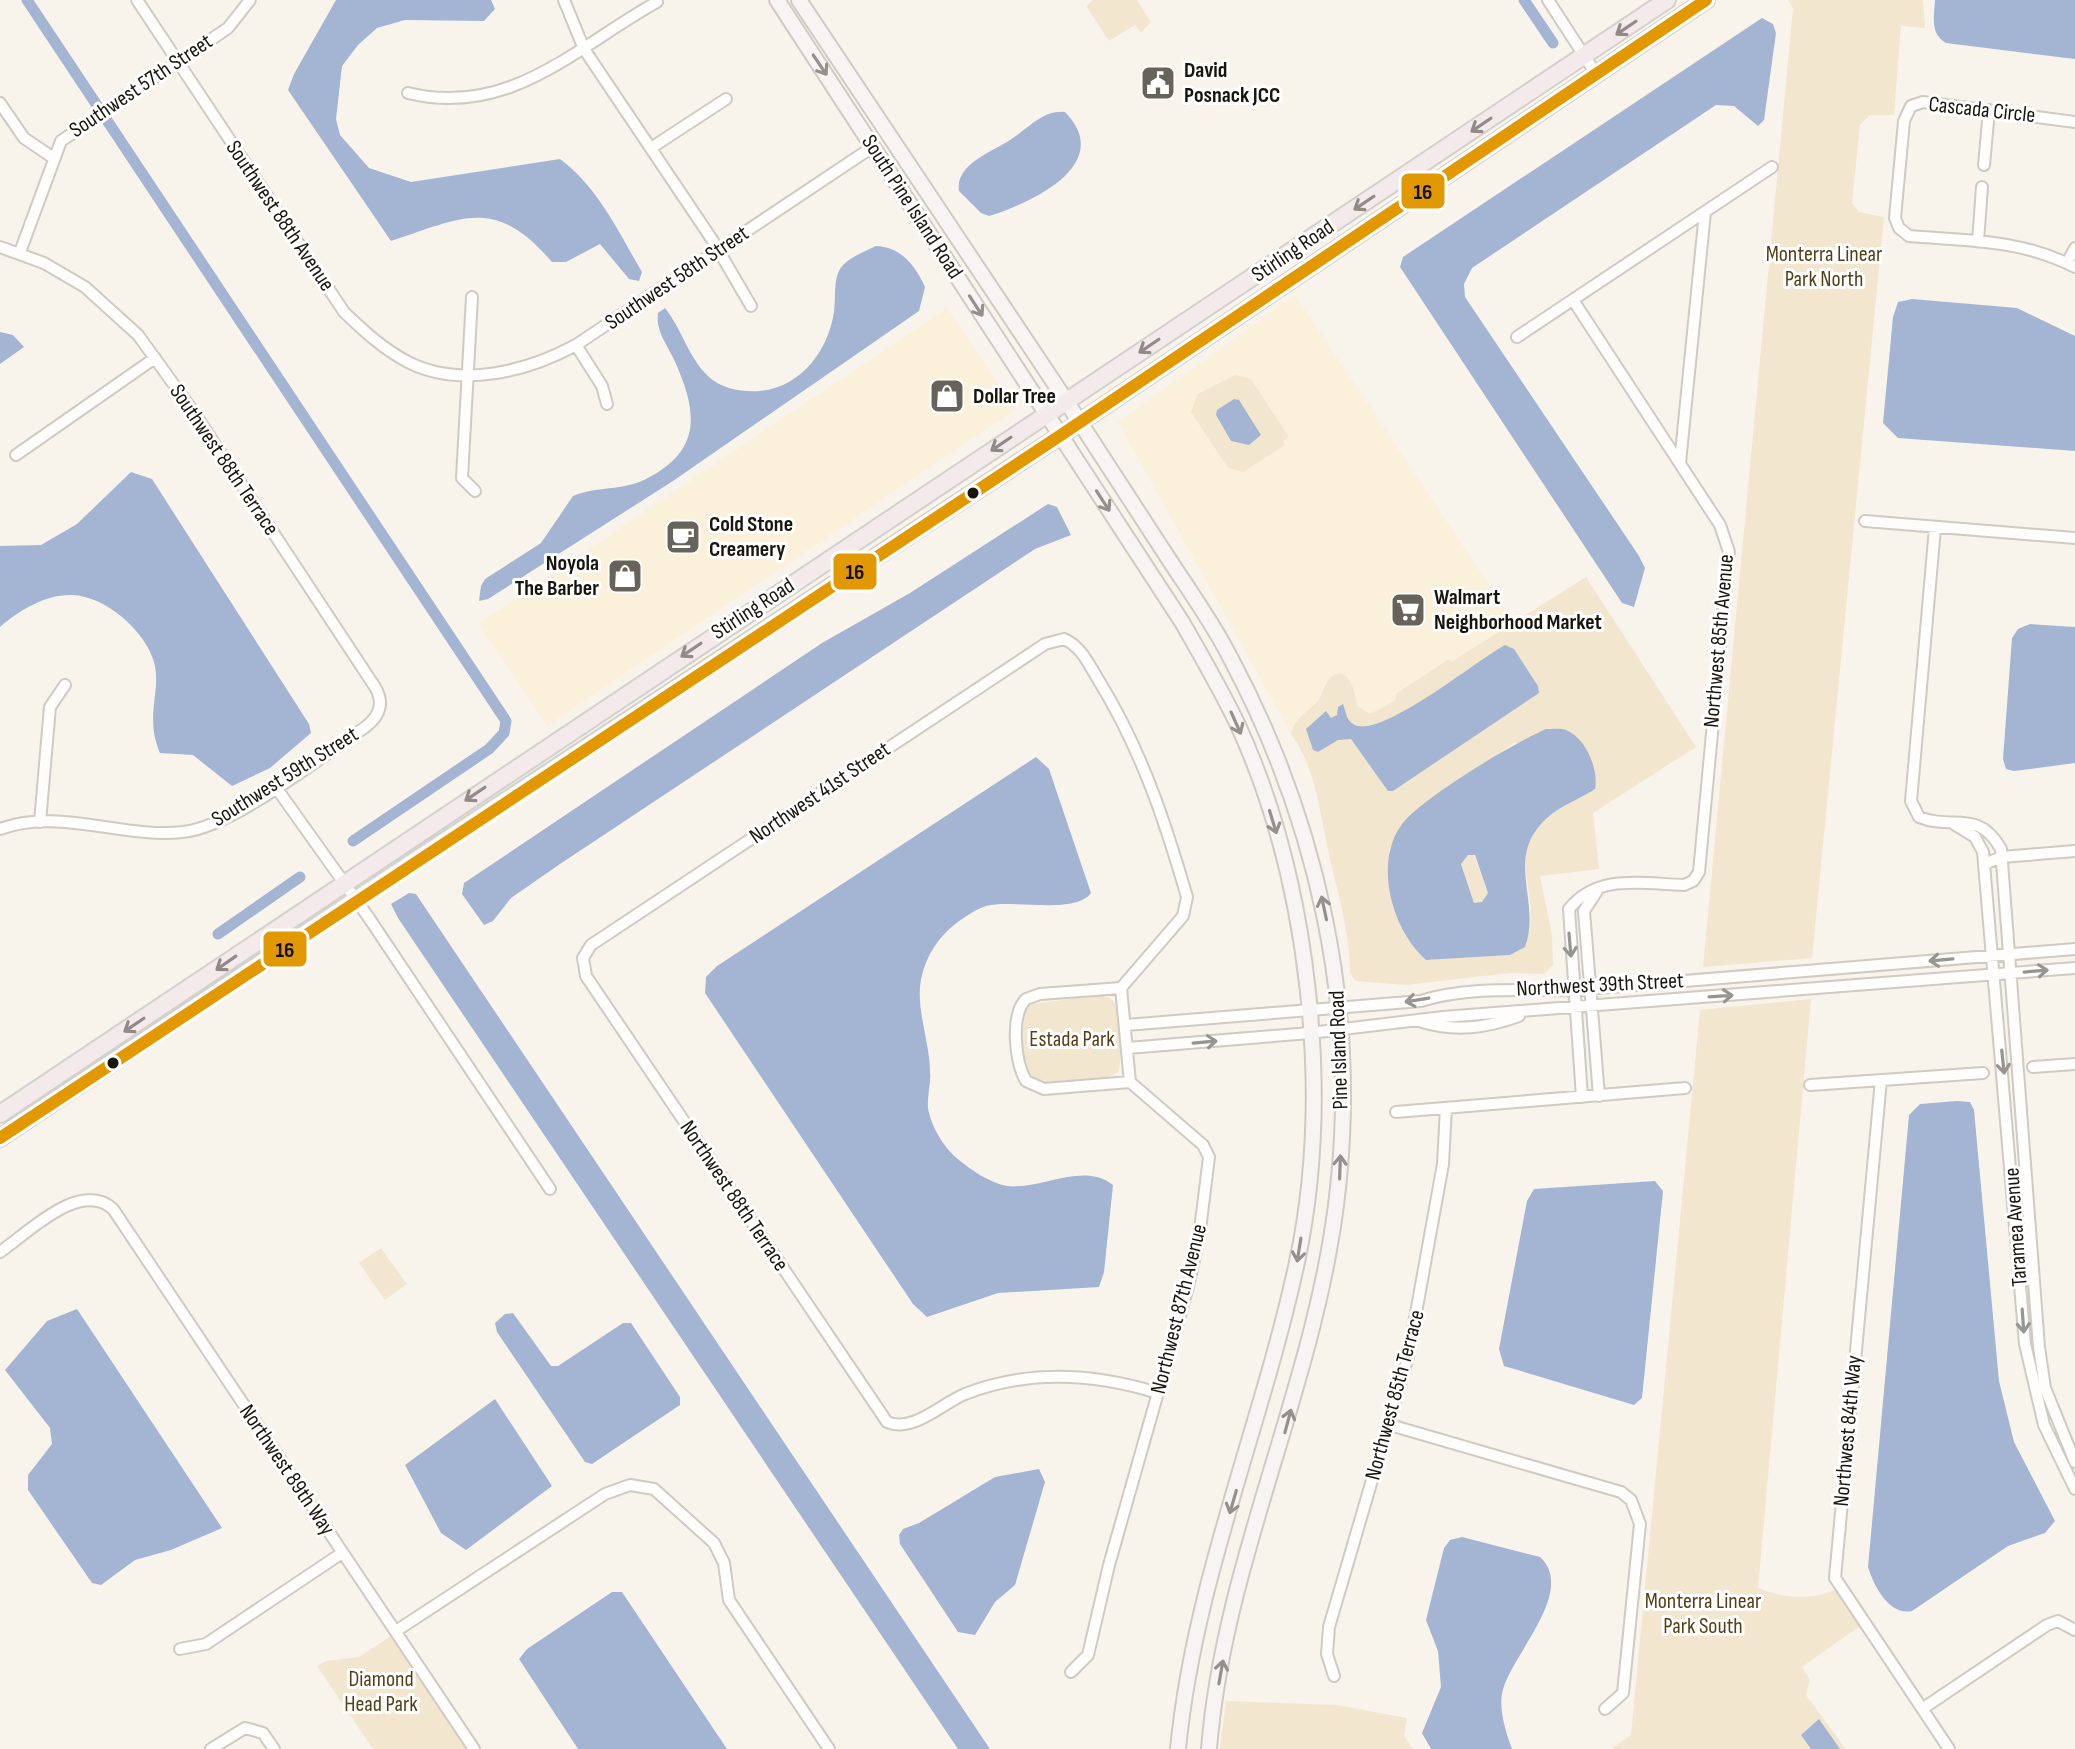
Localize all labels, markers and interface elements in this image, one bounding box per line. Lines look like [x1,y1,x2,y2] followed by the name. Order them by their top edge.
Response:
[1615,20,1637,36] one-way arrow
[64,28,218,144] street label: Southwest 57th Street
[812,53,828,76] one-way arrow
[1184,57,1280,109] place label: David Posnack JCC
[1139,64,1177,102] public building icon: David Posnack JCC
[1927,91,2037,129] street label: Cascada Circle
[1471,117,1493,133] one-way arrow
[855,130,969,284] street label: South Pine Island Road
[220,136,340,296] street label: Southwest 88th Avenue
[1400,172,1446,210] line badge: 16
[1414,179,1433,206] text: 16
[1353,195,1375,212] one-way arrow
[1247,214,1339,288] street label: Stirling Road
[600,220,754,336] street label: Southwest 58th Street
[1766,241,1882,293] park label: Monterra Linear Park North
[968,294,984,317] one-way arrow
[1139,338,1161,355] one-way arrow
[928,377,966,415] shop icon: Dollar Tree
[163,379,285,541] street label: Southwest 88th Terrace
[973,383,1056,410] place label: Dollar Tree
[990,436,1013,452] one-way arrow
[965,485,981,501] unlabelled marker
[1095,489,1111,511] one-way arrow
[709,511,793,563] place label: Cold Stone Creamery
[664,518,702,556] cafe icon: Cold Stone Creamery
[515,550,599,602] place label: Noyola The Barber
[832,552,878,591] line badge: 16
[1698,553,1740,729] street label: Northwest 85th Avenue
[606,557,644,595] shop icon: Noyola The Barber
[846,559,865,586] text: 16
[706,572,800,646] street label: Stirling Road
[1434,584,1602,636] place label: Walmart Neighborhood Market
[1389,591,1427,629] supermarket icon: Walmart Neighborhood Market
[680,642,703,658] one-way arrow
[1230,711,1245,735] one-way arrow
[207,721,364,833] street label: Southwest 59th Street
[745,736,896,850] street label: Northwest 41st Street
[464,786,487,802] one-way arrow
[1267,809,1281,834] one-way arrow
[1316,896,1331,922] one-way arrow
[262,930,308,968] line badge: 16
[1562,931,1577,958] one-way arrow
[276,937,295,964] text: 16
[1928,953,1955,968] one-way arrow
[216,955,238,971] one-way arrow
[2023,964,2049,979] one-way arrow
[1516,967,1685,1003] street label: Northwest 39th Street
[1707,988,1734,1003] one-way arrow
[1323,990,1355,1110] street label: Pine Island Road
[1405,993,1430,1008] one-way arrow
[123,1017,146,1033] one-way arrow
[1029,1026,1115,1053] park label: Estada Park
[1192,1034,1218,1049] one-way arrow
[1995,1048,2010,1075] one-way arrow
[105,1055,121,1071] unlabelled marker
[674,1116,794,1276] street label: Northwest 88th Terrace
[1332,1154,1347,1181] one-way arrow
[1998,1167,2034,1287] street label: Taramea Avenue
[1145,1221,1213,1397] street label: Northwest 87th Avenue
[1290,1237,1305,1263] one-way arrow
[1359,1307,1431,1483] street label: Northwest 85th Terrace
[2016,1307,2031,1334] one-way arrow
[1828,1354,1868,1508] street label: Northwest 84th Way
[233,1399,341,1541] street label: Northwest 89th Way
[1281,1409,1296,1434] one-way arrow
[1225,1488,1240,1514] one-way arrow
[1645,1588,1761,1640] park label: Monterra Linear Park South
[1214,1660,1229,1685] one-way arrow
[344,1666,418,1718] park label: Diamond Head Park

